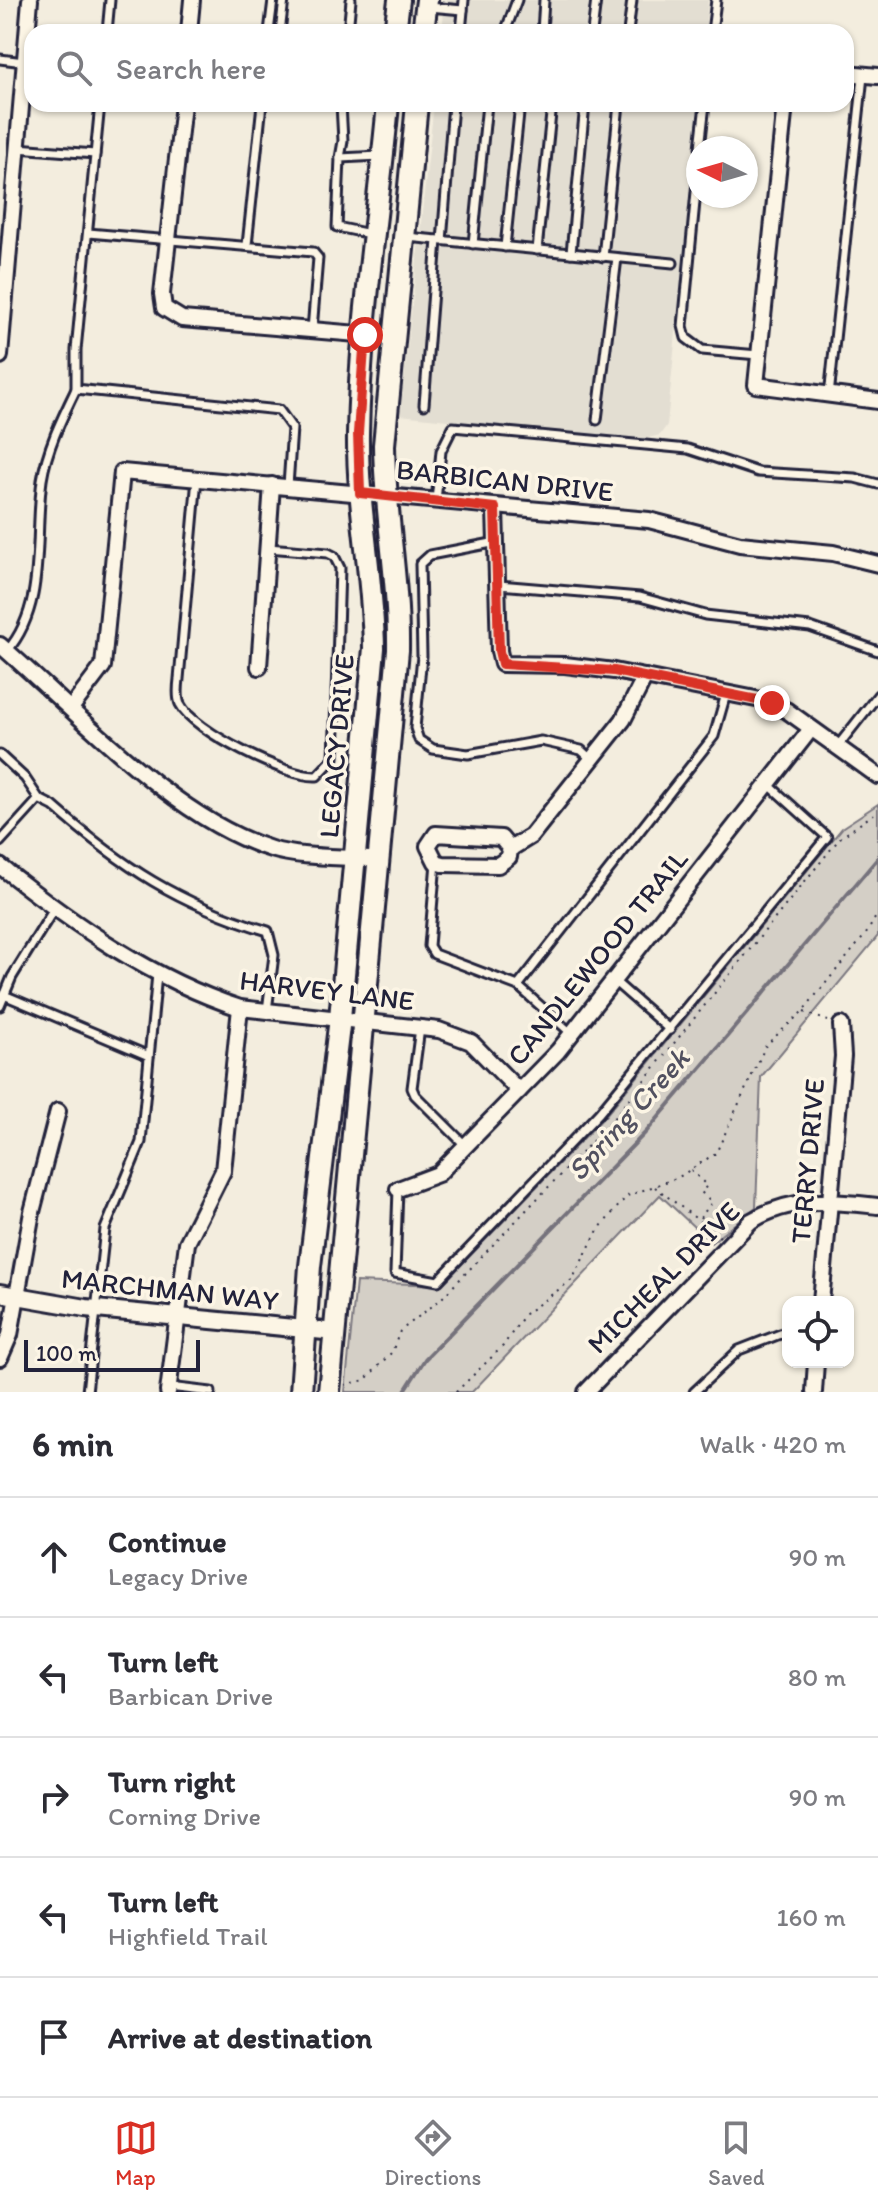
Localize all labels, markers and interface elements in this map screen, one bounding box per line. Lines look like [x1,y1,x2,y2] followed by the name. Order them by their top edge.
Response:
[24,24,854,112] search box
[52,46,96,90] icon: search
[116,50,266,87] text: Search here
[686,136,758,208] north arrow
[347,317,383,353] route start
[395,452,615,508] street label: BARBICAN DRIVE
[311,653,361,839] street label: LEGACY DRIVE
[754,685,790,721] route end
[499,842,695,1072] street label: CANDLEWOOD TRAIL
[238,962,416,1018] street label: HARVEY LANE
[559,1039,698,1188] water label: Spring Creek
[783,1077,831,1245] street label: TERRY DRIVE
[580,1194,746,1360] street label: MICHEAL DRIVE
[60,1261,280,1317] street label: MARCHMAN WAY
[782,1296,854,1368] map controls
[782,1296,854,1368] button: locate
[24,1336,200,1372] scale bar
[36,1340,97,1367] text: 100 m
[32,1424,113,1465] text: 6 min
[700,1428,846,1460] text: Walk · 420 m
[108,1523,227,1560] text: Continue
[32,1535,76,1579] icon: ahead
[789,1541,846,1573] text: 90 m
[108,1560,248,1592] text: Legacy Drive
[108,1643,219,1680] text: Turn left
[32,1655,76,1699] icon: left
[788,1661,846,1693] text: 80 m
[108,1680,273,1712] text: Barbican Drive
[108,1763,236,1800] text: Turn right
[32,1775,76,1819] icon: right
[789,1781,846,1813] text: 90 m
[108,1800,261,1832] text: Corning Drive
[108,1883,219,1920] text: Turn left
[32,1895,76,1939] icon: left
[776,1901,846,1933] text: 160 m
[108,1920,268,1952] text: Highfield Trail
[32,2015,76,2059] icon: arrive
[108,2019,372,2056] text: Arrive at destination
[114,2116,158,2191] tab: Map
[385,2116,481,2191] tab: Directions
[708,2116,764,2191] tab: Saved

